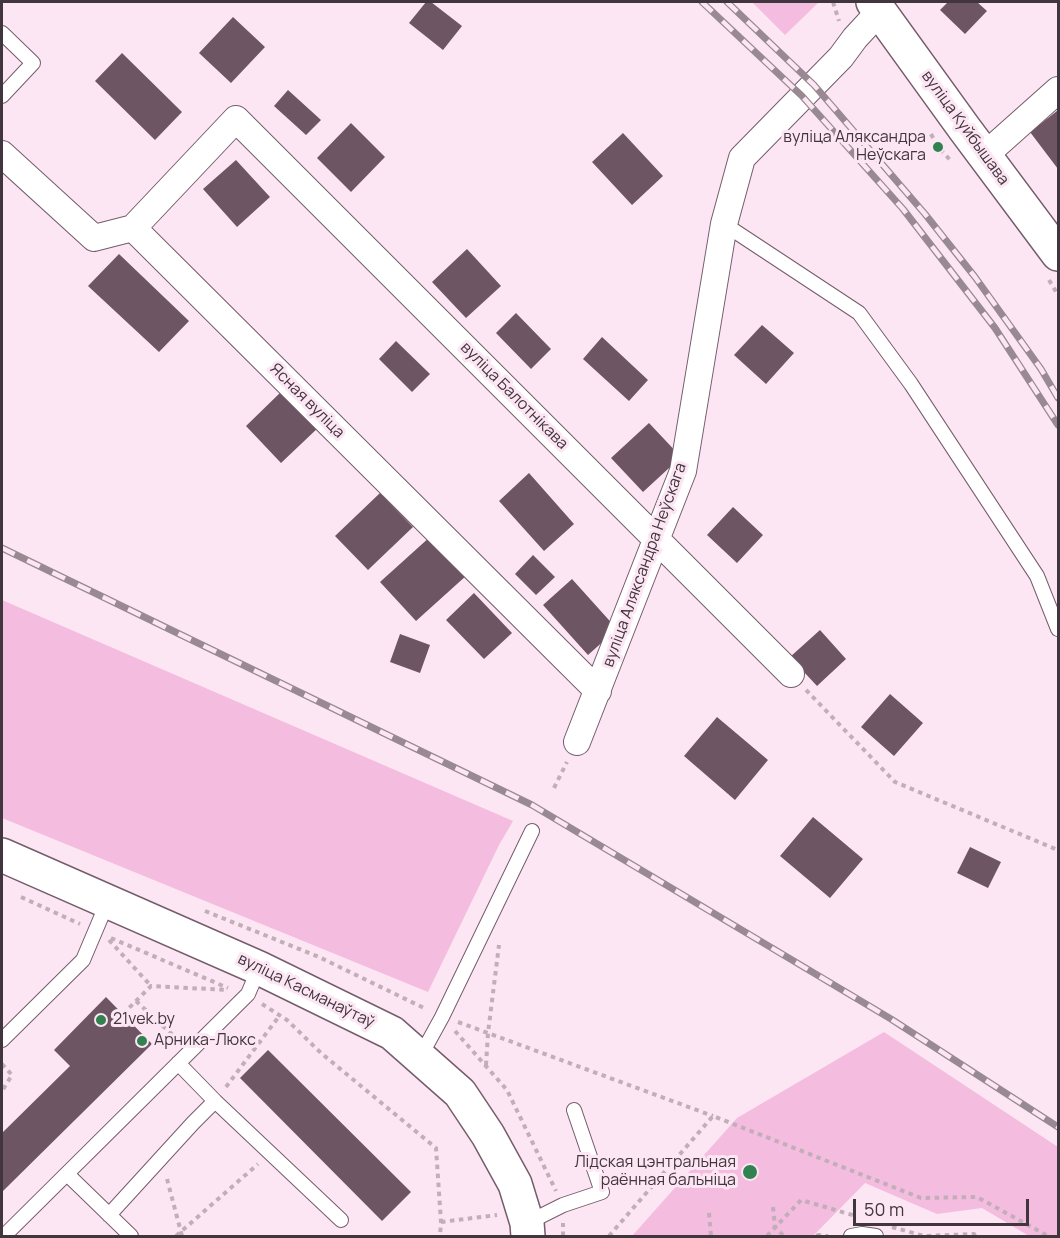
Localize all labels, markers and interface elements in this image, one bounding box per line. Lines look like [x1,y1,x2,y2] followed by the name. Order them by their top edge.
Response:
[917,67,1013,189] street label: вуліца Куйбышава
[783,128,926,166] place label: вуліца Аляксандра Неўскага
[931,140,945,154] marker: вуліца Аляксандра Неўскага
[456,338,572,454] street label: вуліца Балотнікава
[266,360,348,442] street label: Ясная вуліца
[599,460,691,670] street label: вуліца Аляксандра Неўскага
[235,950,377,1032] street label: вуліца Касманаўтаў
[113,1010,175,1030] place label: 21vek.by
[94,1013,108,1027] marker: 21vek.by
[154,1031,256,1051] place label: Арника-Люкс
[135,1034,149,1048] marker: Арника-Люкс
[574,1153,736,1191] place label: Лідская цэнтральная раённая бальніца
[741,1163,759,1181] marker: Лідская цэнтральная раённая бальніца
[856,1187,1032,1225] scale bar
[864,1197,904,1221] text: 50 m

